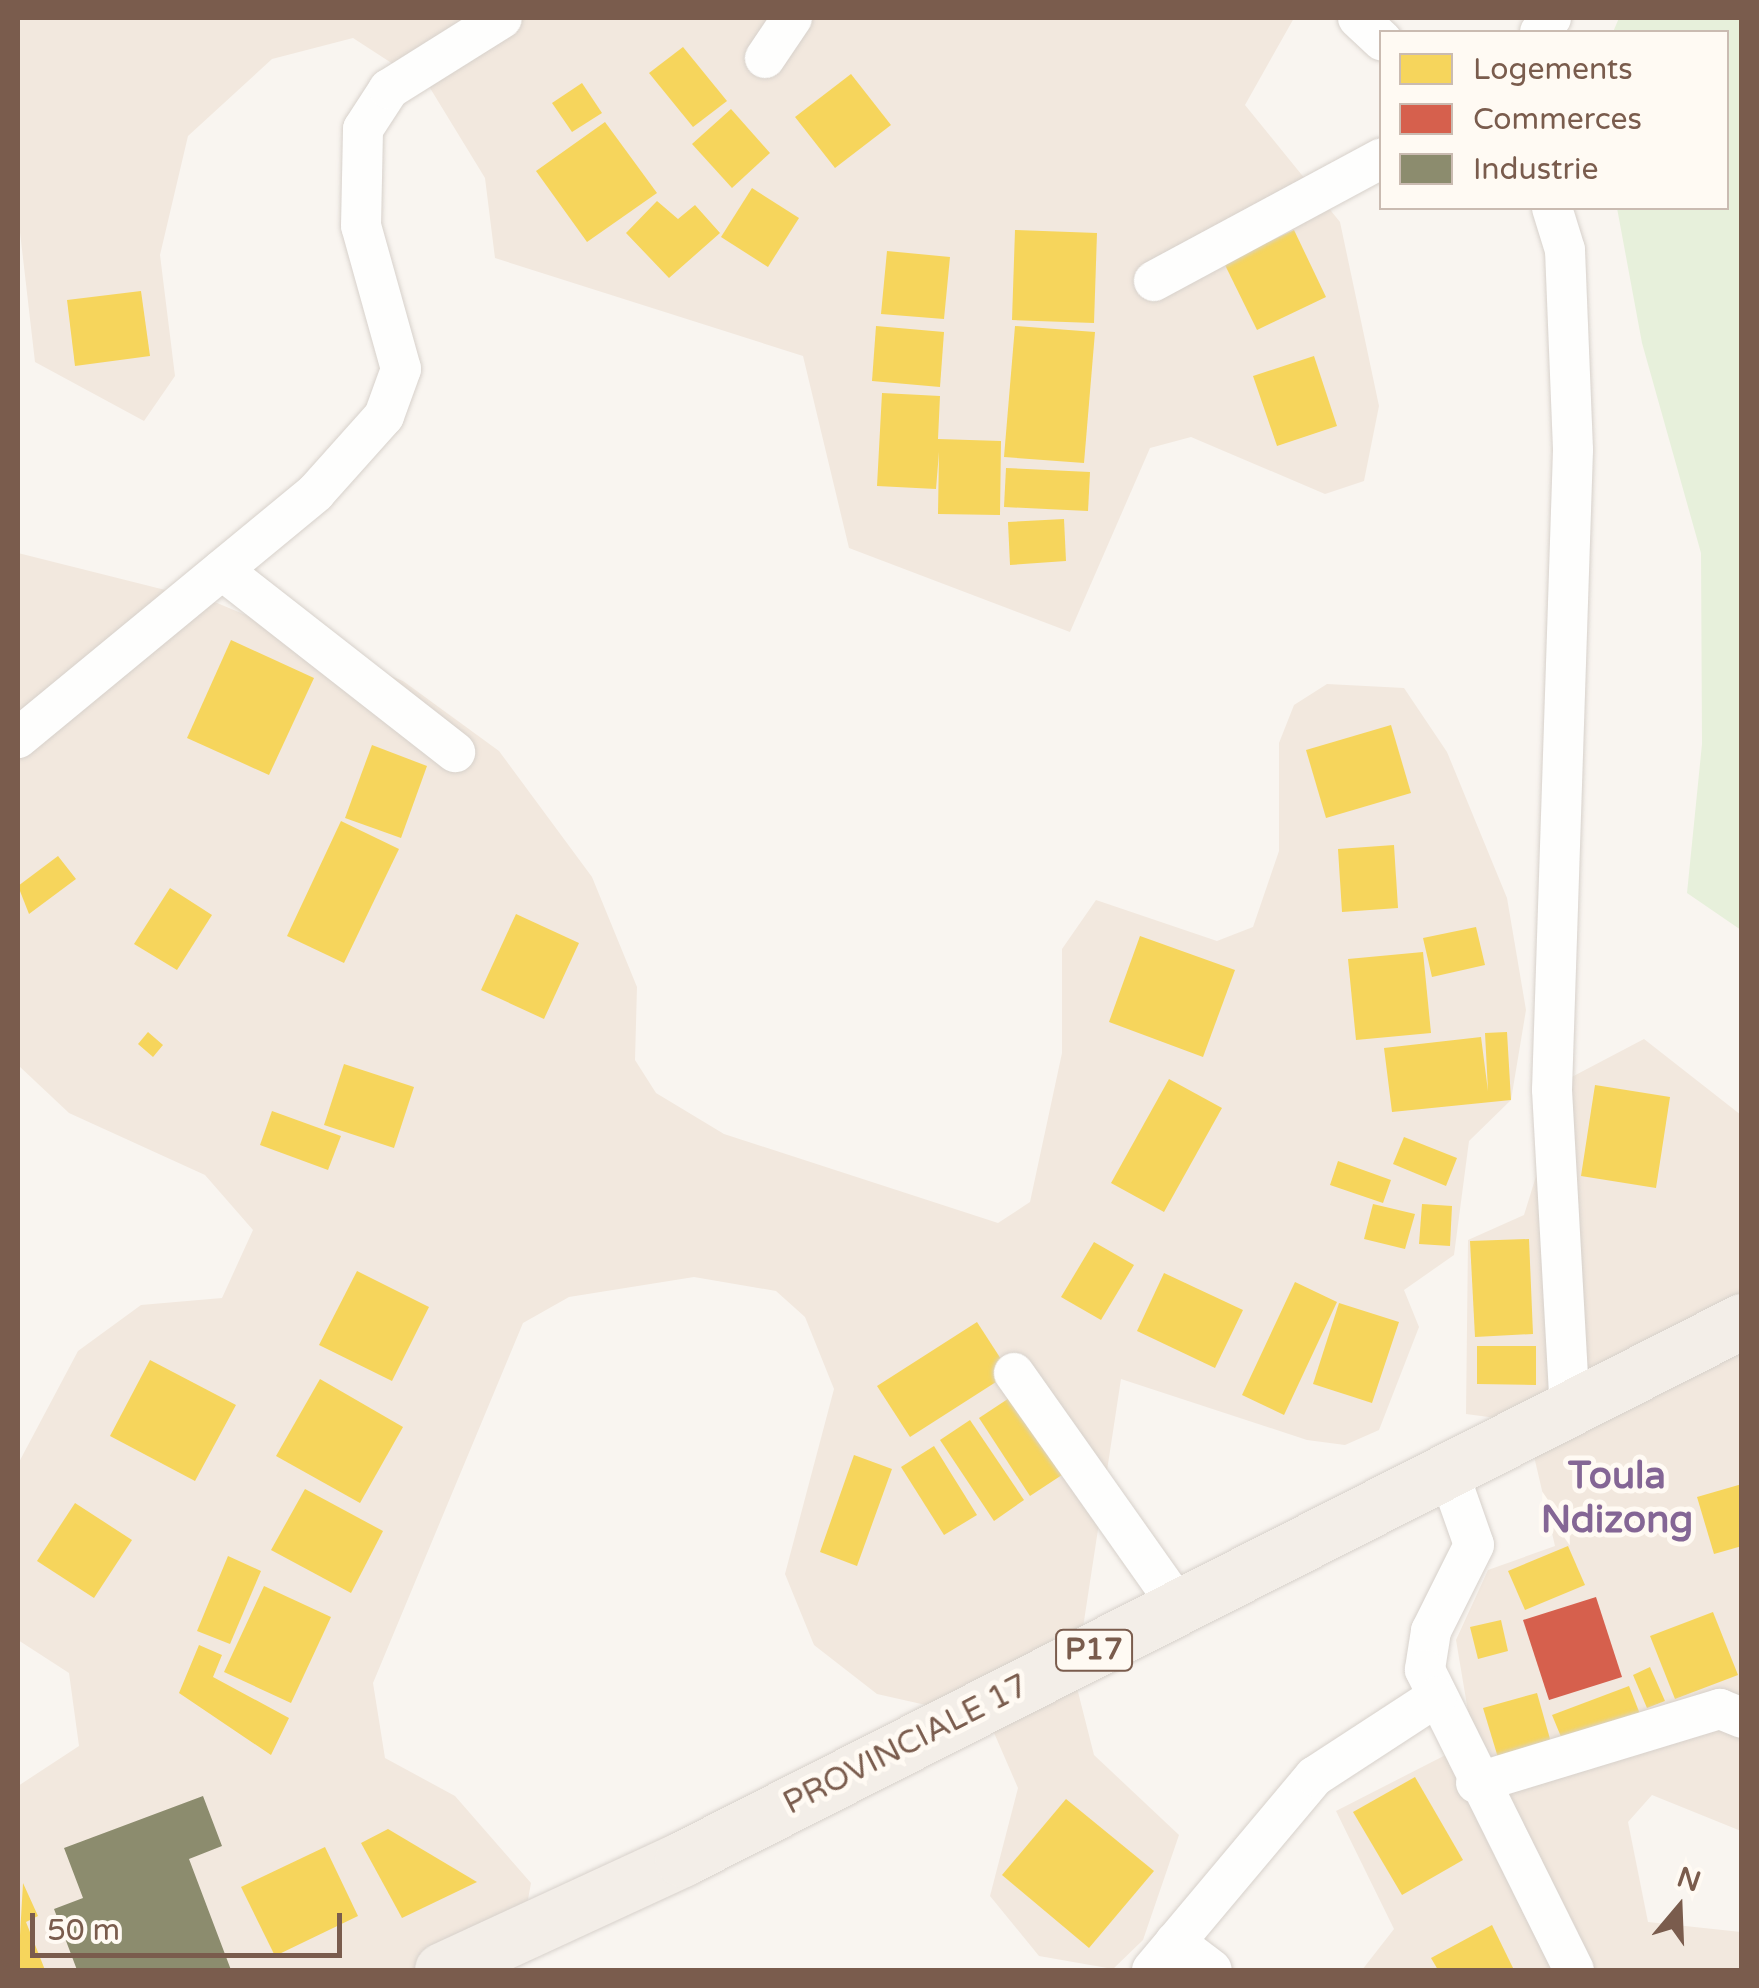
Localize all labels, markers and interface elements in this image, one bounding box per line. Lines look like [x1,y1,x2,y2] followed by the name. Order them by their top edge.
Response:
[1379,30,1729,210] legend
[1473,51,1633,88] text: Logements
[1473,101,1642,138] text: Commerces
[1473,151,1598,188] text: Industrie
[1541,1454,1693,1544] district label: Toula Ndizong
[1054,1625,1134,1675] road number: P17
[777,1667,1035,1823] street label: PROVINCIALE 17
[1629,1858,1729,1958] north arrow
[1673,1860,1705,1899] text: N
[35,1893,348,1955] scale bar
[47,1912,120,1949] text: 50 m

